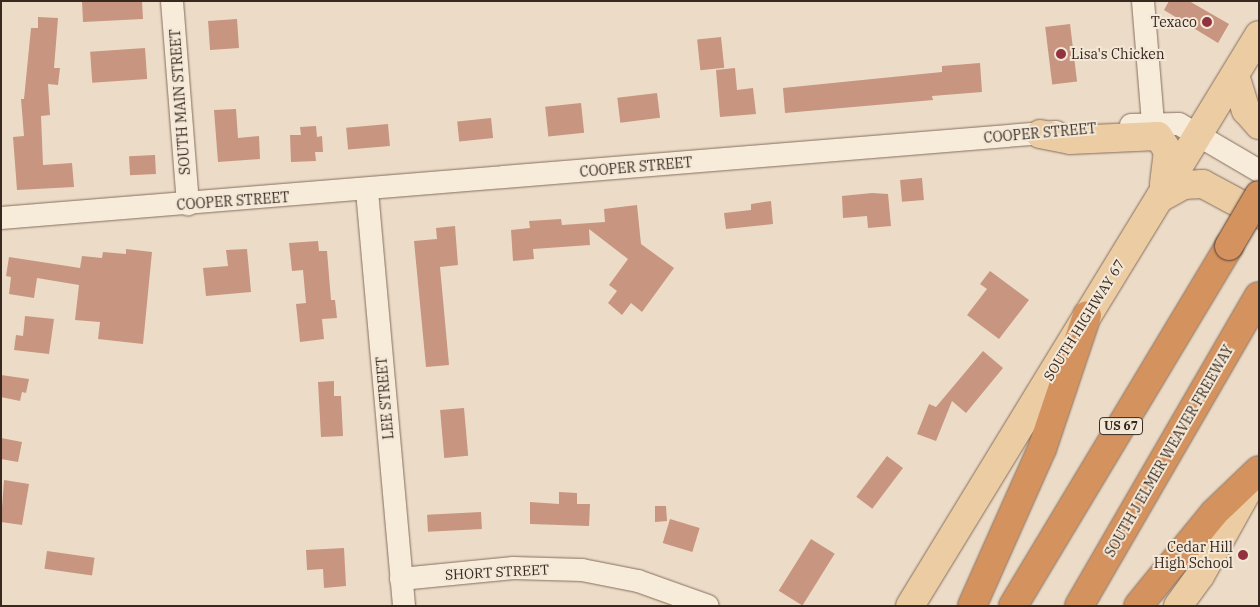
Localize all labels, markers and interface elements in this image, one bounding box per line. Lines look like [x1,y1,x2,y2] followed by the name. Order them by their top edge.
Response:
[1151,14,1197,30] place label: Texaco
[1201,16,1213,28] marker: Texaco
[167,28,193,176] street label: SOUTH MAIN STREET
[1071,46,1165,62] place label: Lisa's Chicken
[1055,48,1067,60] marker: Lisa's Chicken
[983,120,1097,146] street label: COOPER STREET
[579,154,693,180] street label: COOPER STREET
[176,189,290,213] street label: COOPER STREET
[1040,256,1128,384] street label: SOUTH HIGHWAY 67
[1101,342,1237,560] street label: SOUTH J ELMER WEAVER FREEWAY
[373,356,397,440] street label: LEE STREET
[1098,416,1144,436] road number: US 67
[1154,539,1233,572] place label: Cedar Hill High School
[1237,549,1249,561] marker: Cedar Hill High School
[444,561,550,583] street label: SHORT STREET

